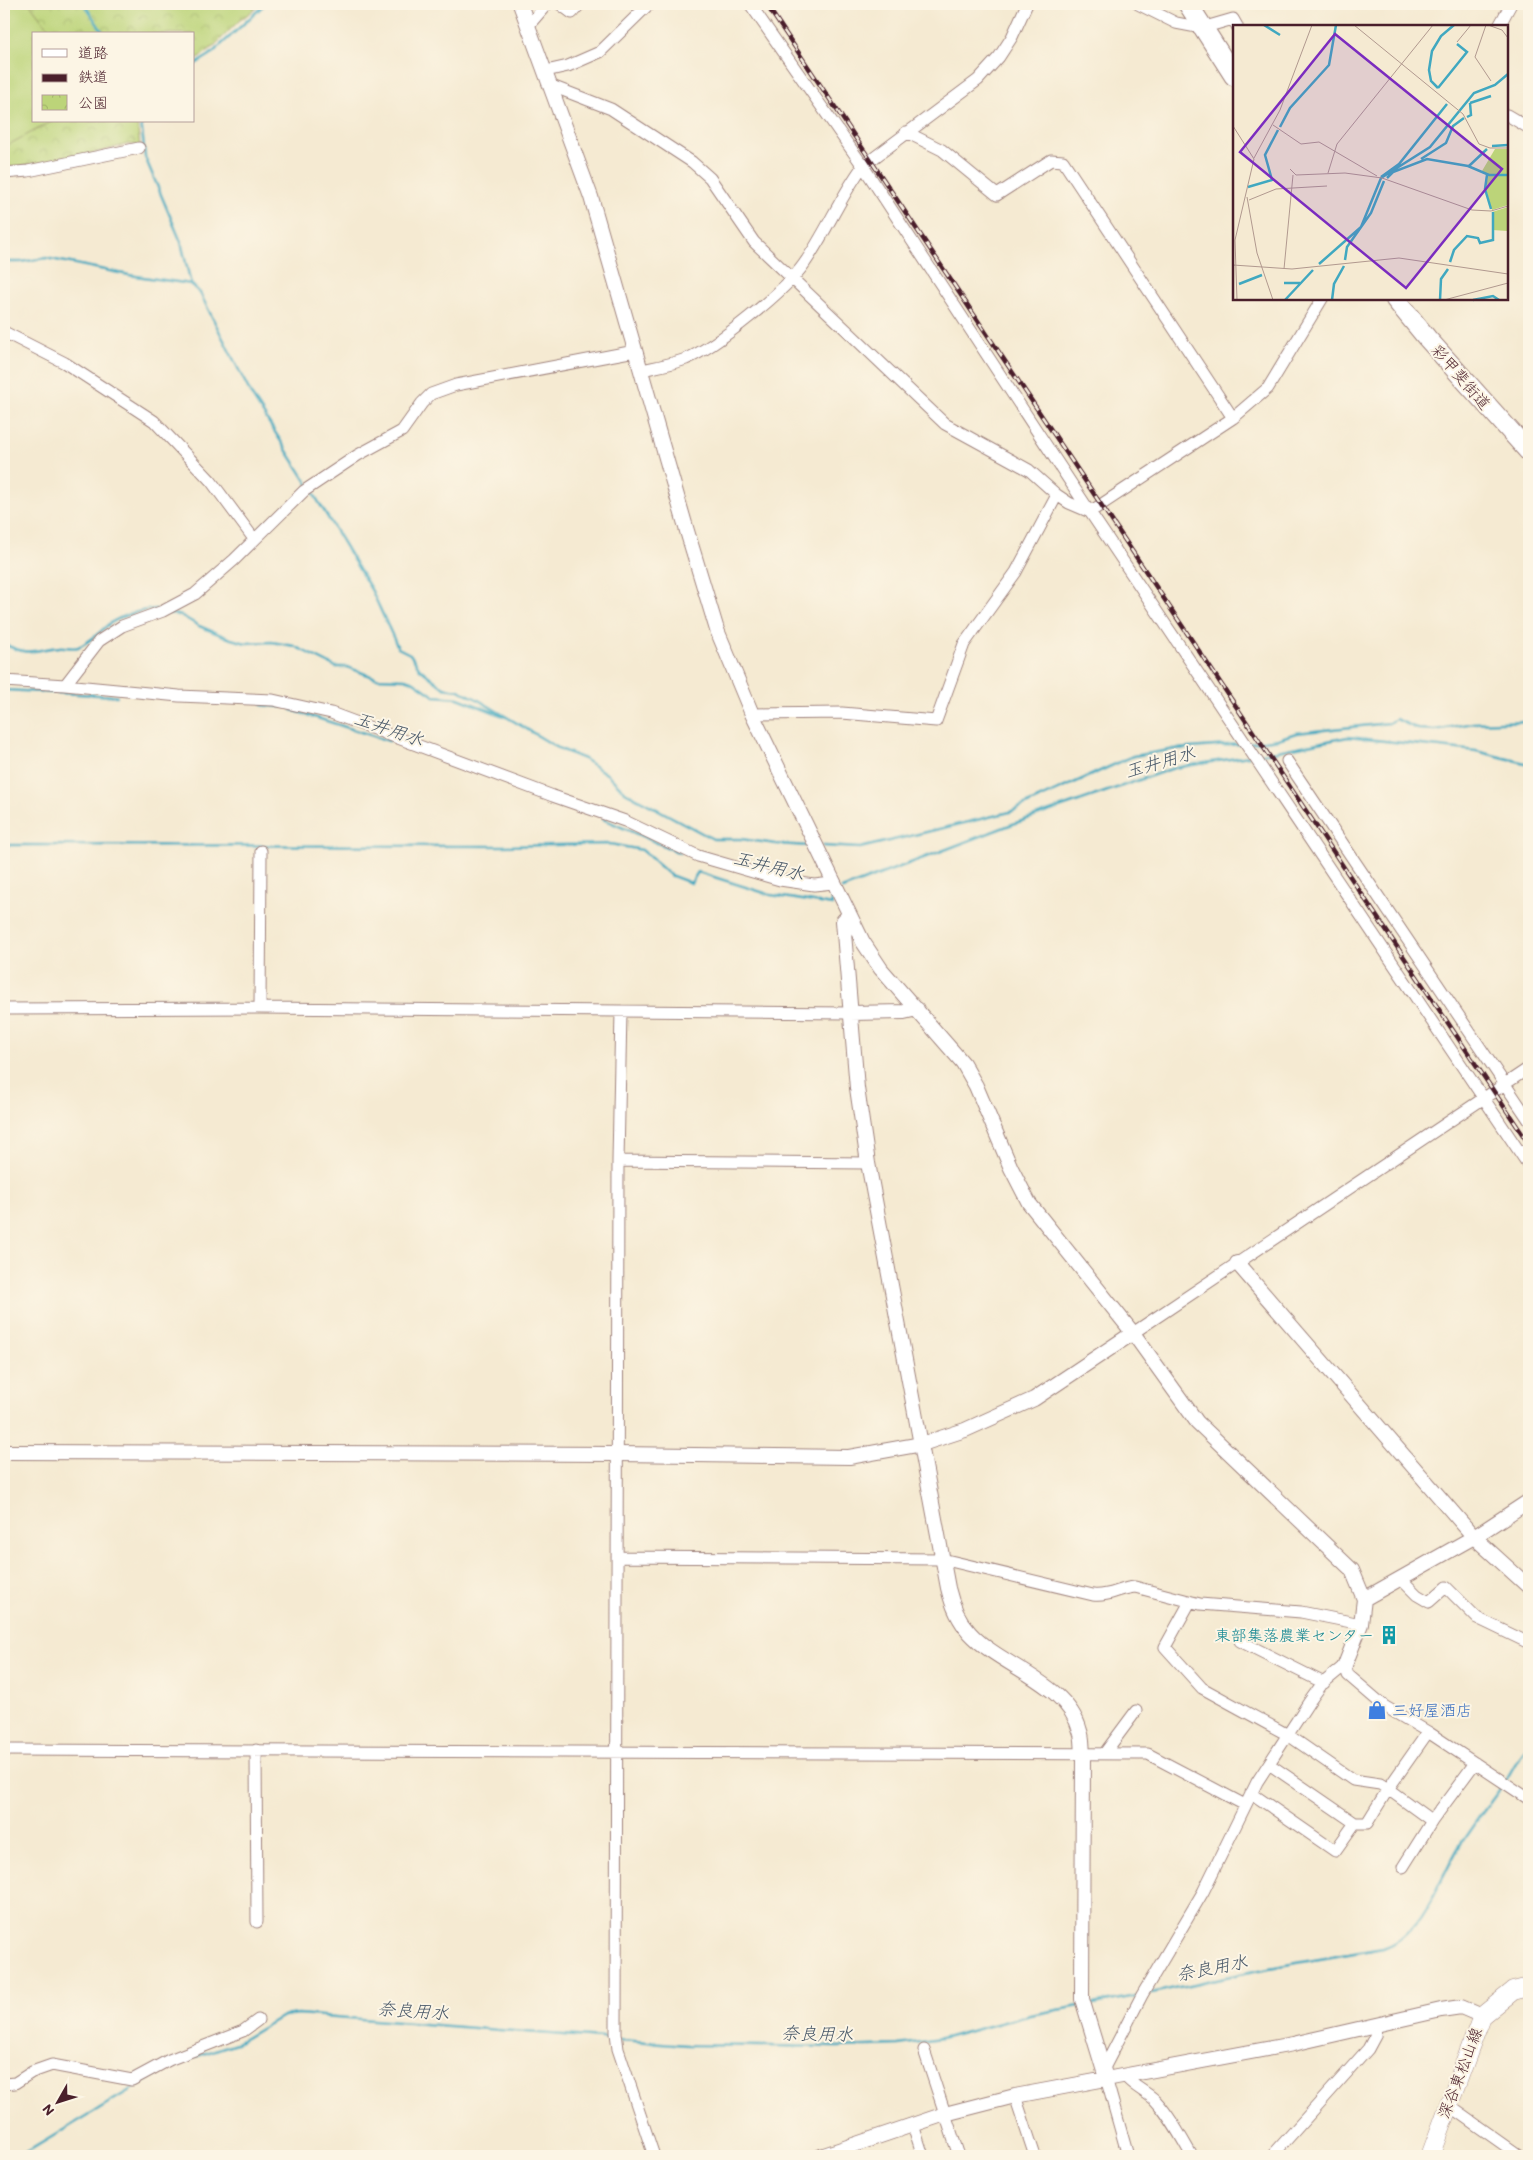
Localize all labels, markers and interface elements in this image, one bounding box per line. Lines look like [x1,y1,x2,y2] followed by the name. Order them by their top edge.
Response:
[1233,25,1508,300] inset map
[32,32,195,122] legend
[78,44,108,62] text: 道路
[78,68,108,86] text: 鉄道
[78,94,108,112] text: 公園
[1428,341,1494,413] street label: 彩甲斐街道
[351,707,427,751] water label: 玉井用水
[1122,742,1198,782] water label: 玉井用水
[731,847,807,885] water label: 玉井用水
[1378,1624,1400,1646] building icon: 東部集落農業センター
[1215,1626,1374,1645] place label: 東部集落農業センター
[1366,1699,1388,1721] shop icon: 三好屋酒店
[1392,1701,1472,1720] place label: 三好屋酒店
[1175,1950,1249,1986] water label: 奈良用水
[376,1998,450,2024] water label: 奈良用水
[781,2022,853,2046] water label: 奈良用水
[1434,2025,1486,2121] street label: 深谷東松山線
[32,2078,82,2128] north arrow
[39,2101,58,2119] text: N

